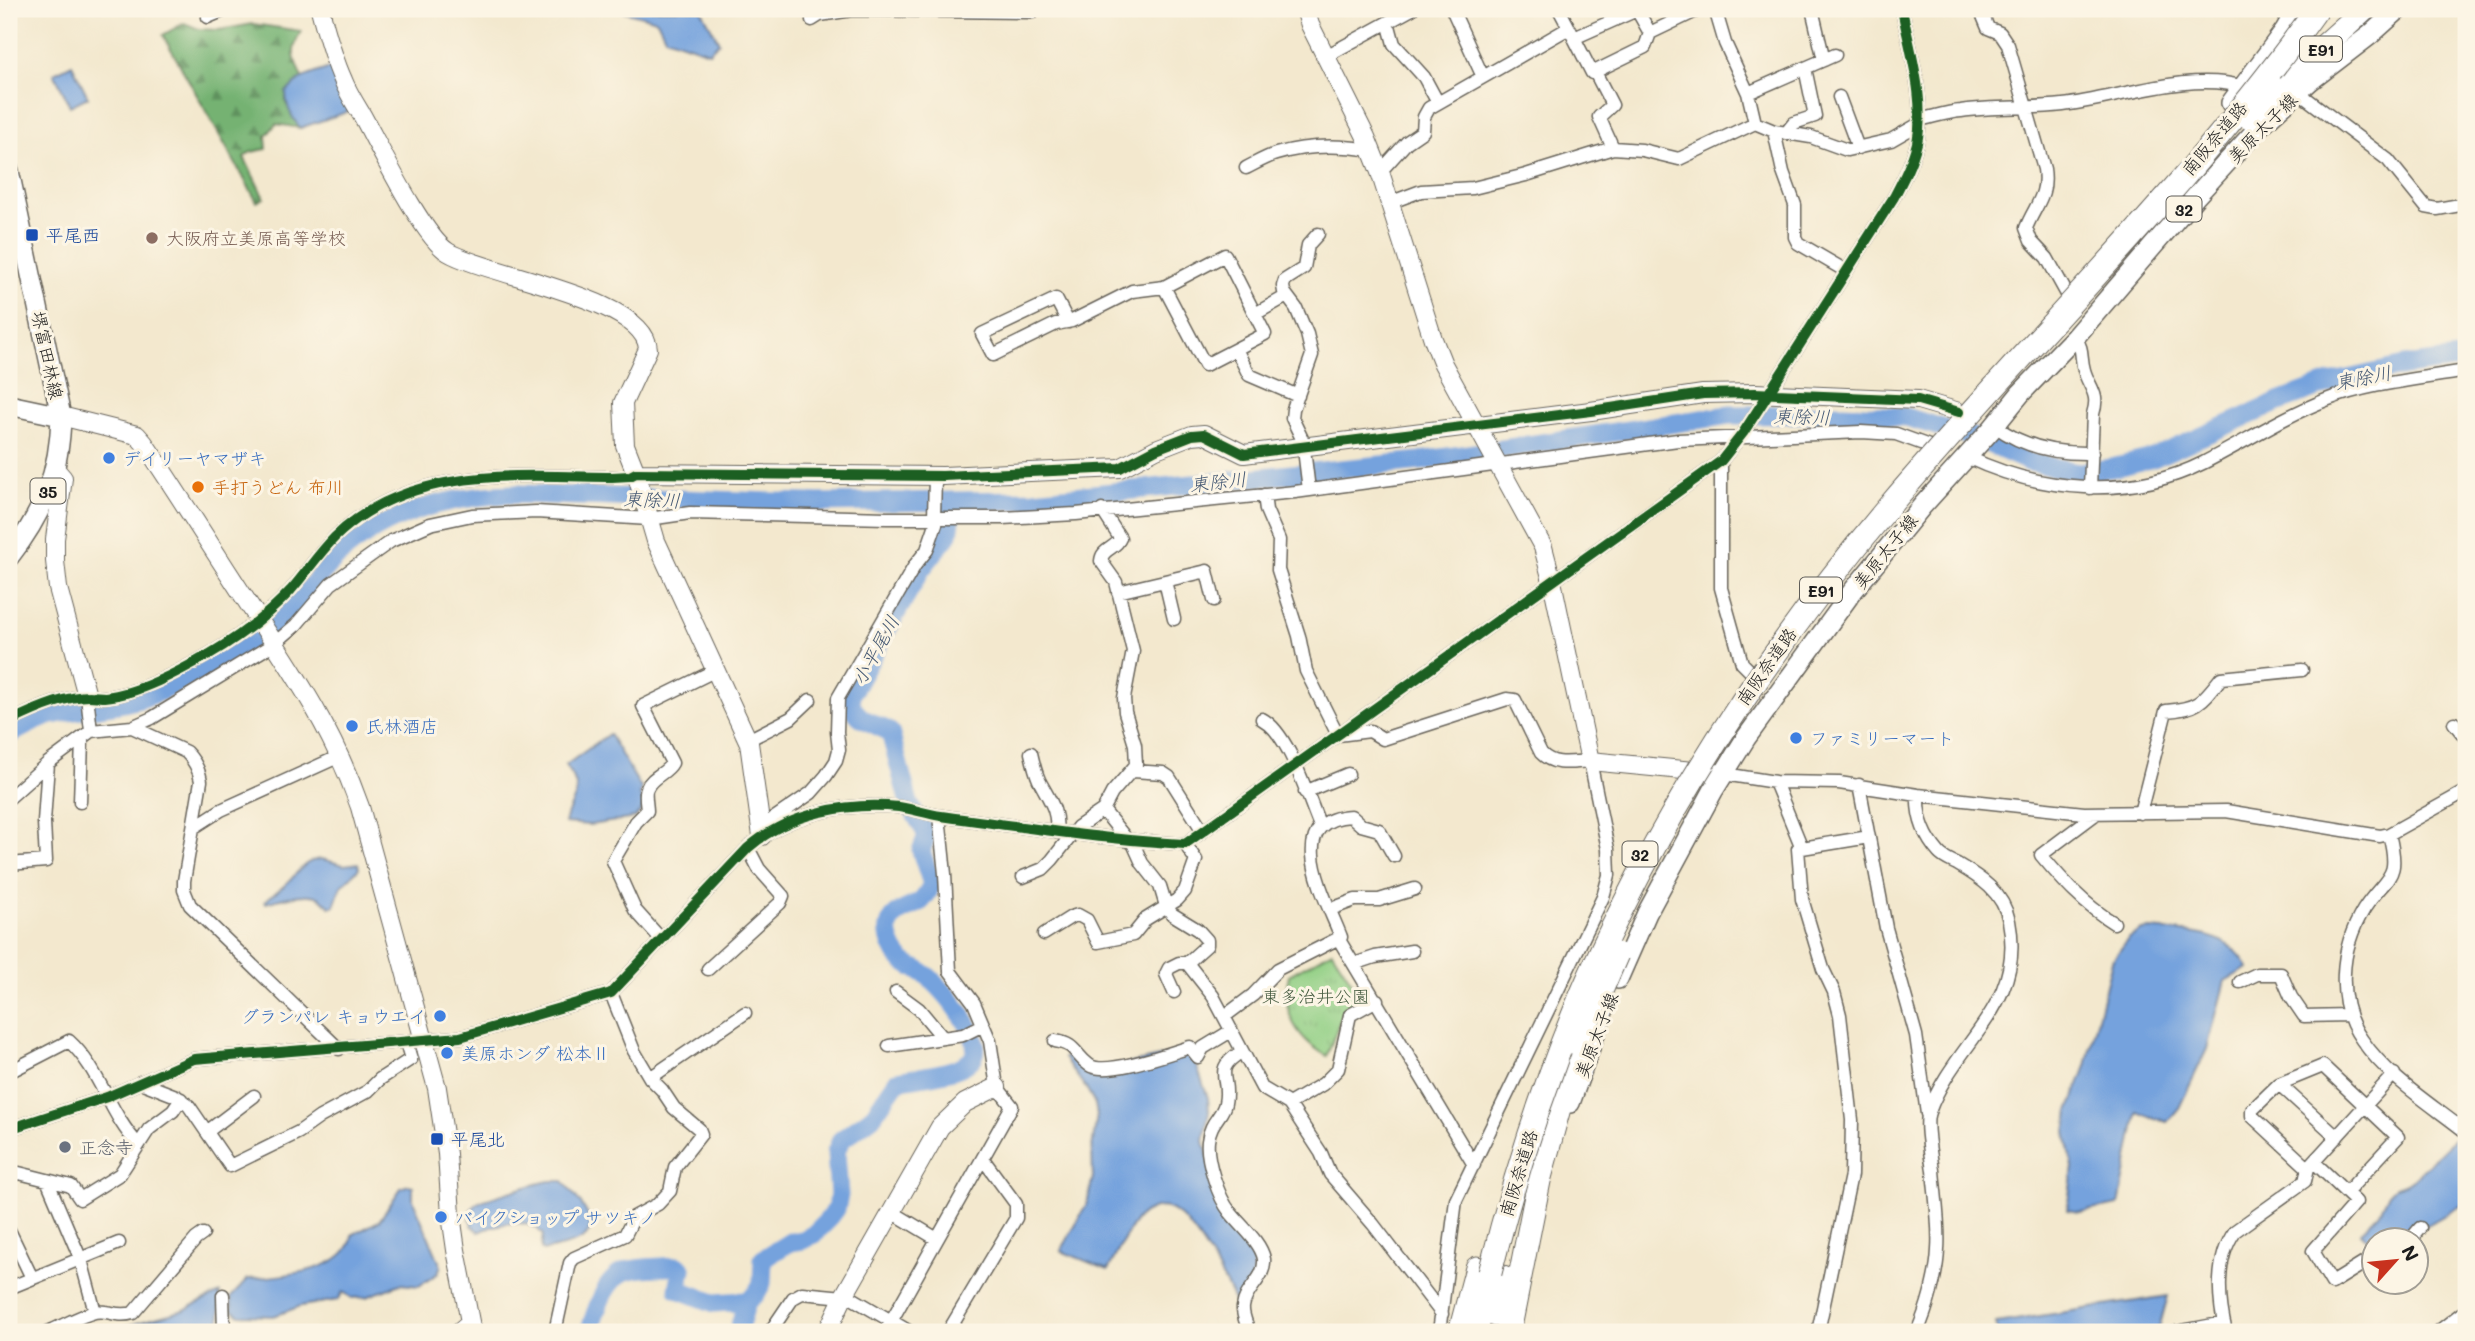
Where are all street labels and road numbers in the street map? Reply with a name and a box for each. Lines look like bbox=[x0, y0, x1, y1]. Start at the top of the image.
road number: E91 bbox=[2300, 36, 2342, 61]
street label: 美原太子線 bbox=[2222, 88, 2302, 168]
street label: 南阪奈道路 bbox=[2176, 96, 2252, 180]
road number: 32 bbox=[2166, 196, 2202, 222]
street label: 堺富田林線 bbox=[27, 308, 69, 402]
road number: 35 bbox=[30, 478, 66, 504]
street label: 美原太子線 bbox=[1847, 508, 1923, 594]
road number: E91 bbox=[1800, 578, 1842, 603]
street label: 南阪奈道路 bbox=[1730, 622, 1802, 710]
road number: 32 bbox=[1622, 842, 1658, 866]
street label: 美原太子線 bbox=[1569, 989, 1623, 1081]
street label: 南阪奈道路 bbox=[1493, 1126, 1543, 1220]

